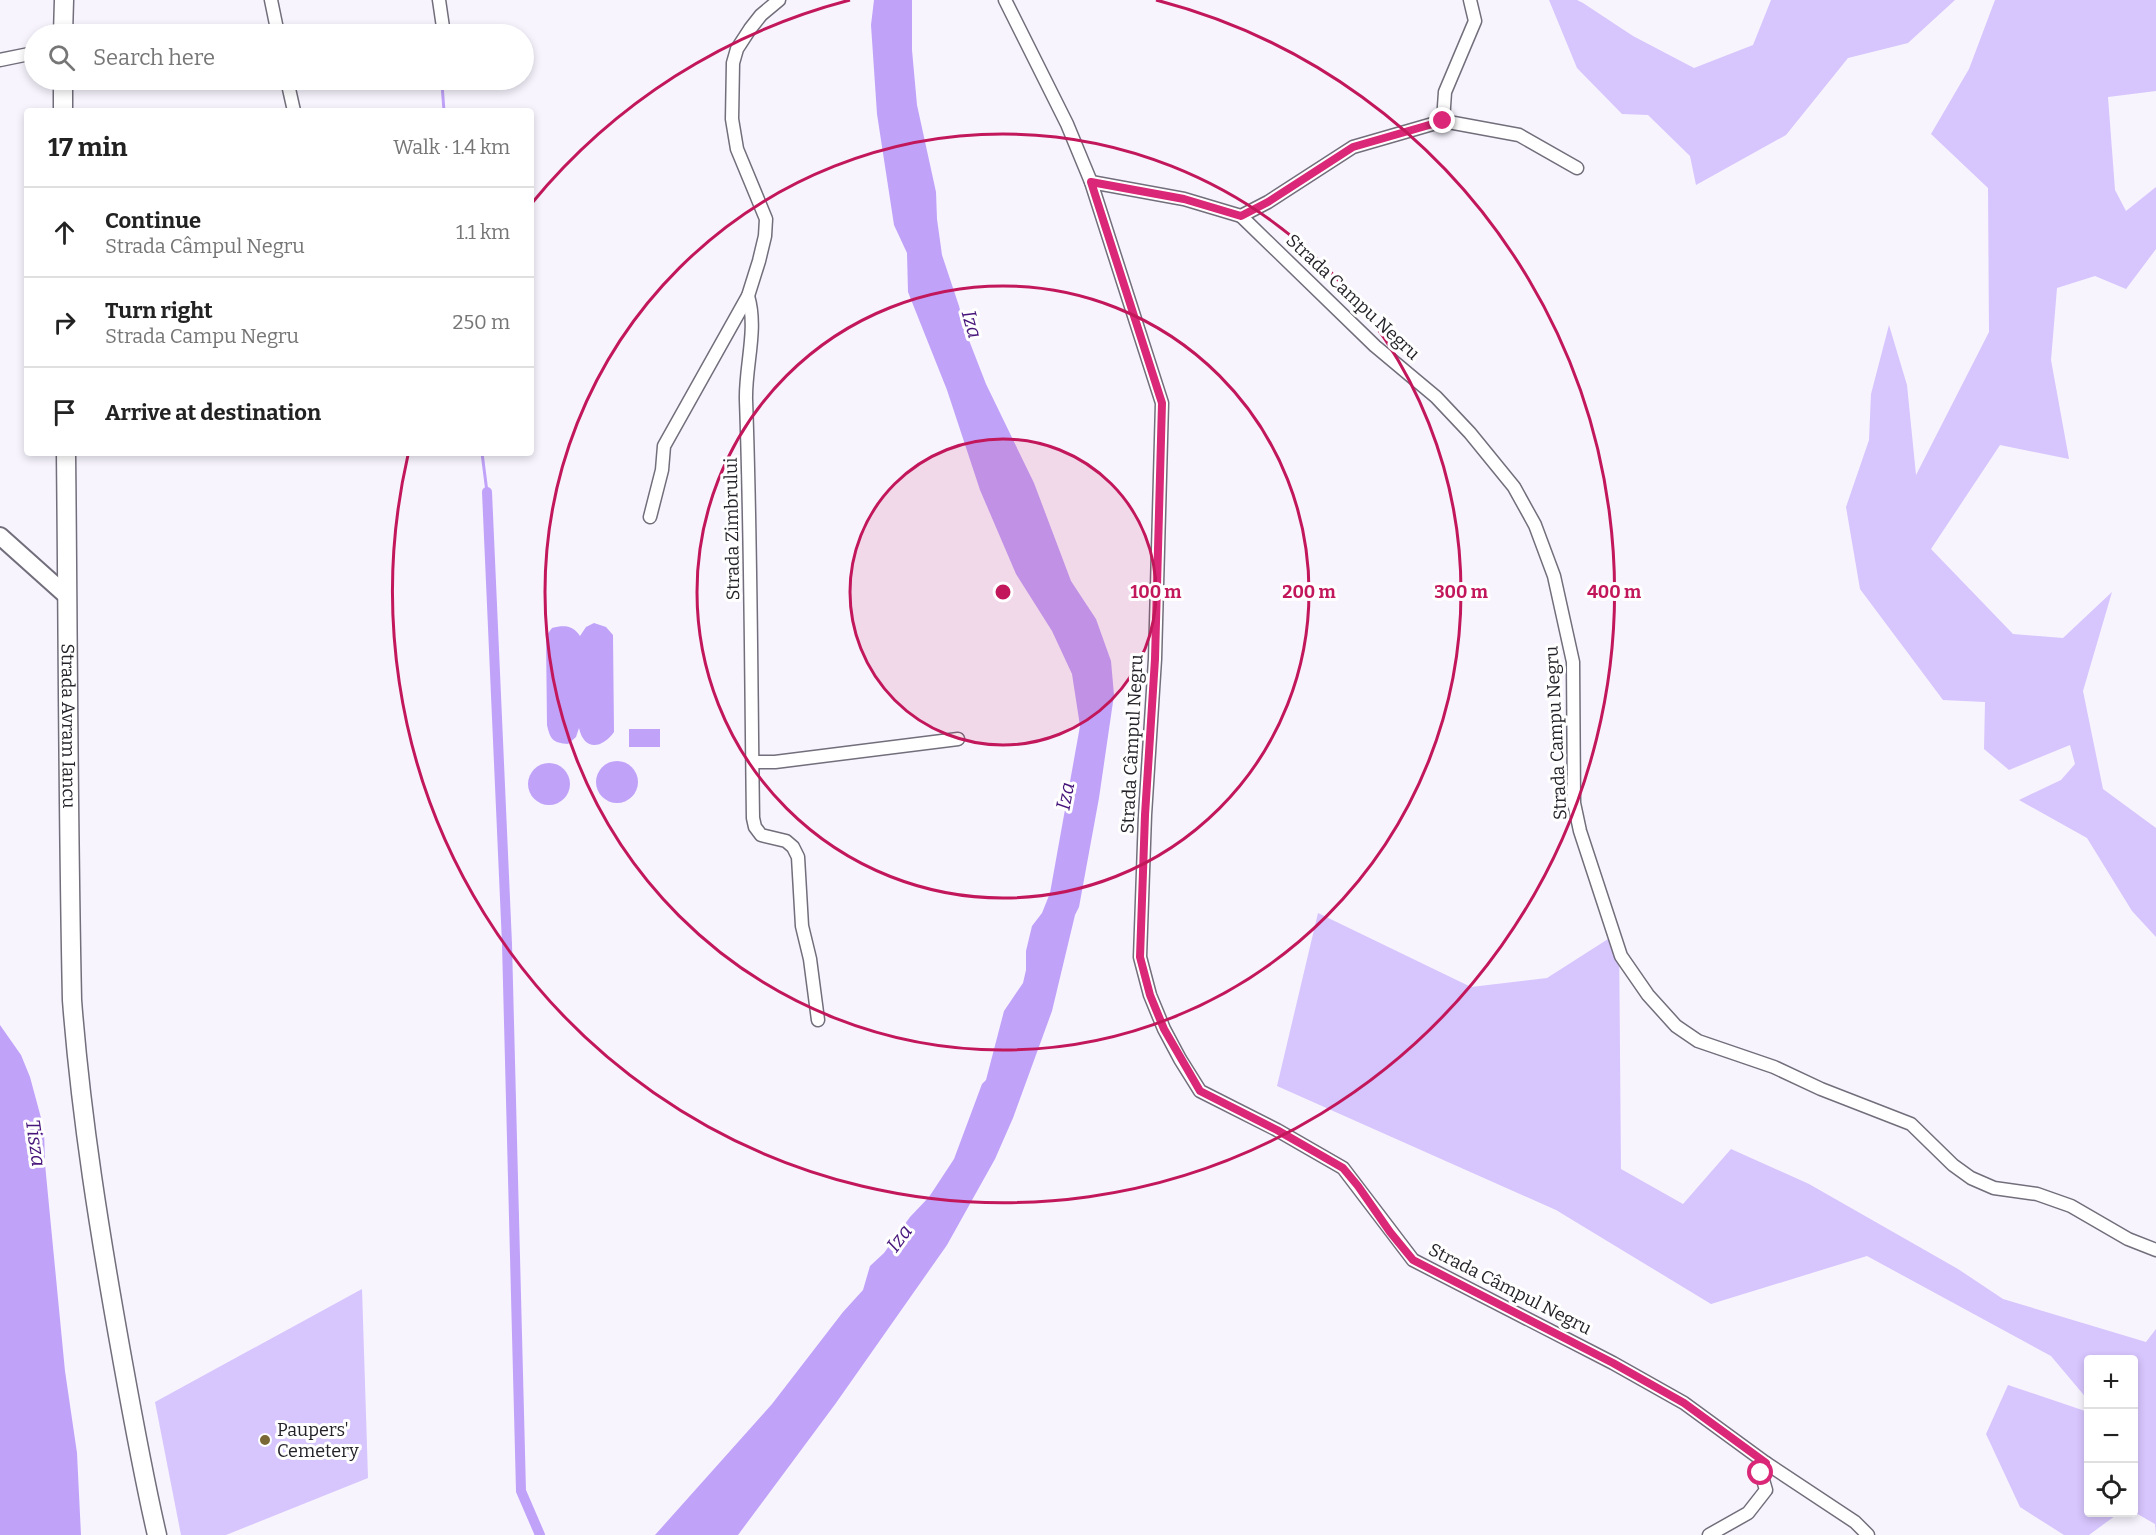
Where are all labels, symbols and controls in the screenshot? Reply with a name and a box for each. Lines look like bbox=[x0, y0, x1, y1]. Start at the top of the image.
search box bbox=[24, 24, 534, 90]
icon: search bbox=[45, 41, 78, 74]
text: Search here bbox=[93, 44, 215, 71]
route end bbox=[1429, 107, 1455, 133]
text: 17 min bbox=[48, 132, 127, 163]
text: Walk · 1.4 km bbox=[393, 135, 510, 159]
text: Continue bbox=[105, 207, 201, 234]
icon: ahead bbox=[48, 216, 81, 249]
text: 1.1 km bbox=[456, 220, 510, 244]
street label: Strada Campu Negru bbox=[1282, 229, 1424, 365]
text: Strada Câmpul Negru bbox=[105, 234, 305, 258]
text: Turn right bbox=[105, 297, 213, 324]
icon: right bbox=[48, 306, 81, 339]
water label: Iza bbox=[957, 307, 987, 341]
text: 250 m bbox=[453, 310, 510, 334]
text: Strada Campu Negru bbox=[105, 324, 299, 348]
icon: arrive bbox=[48, 396, 81, 429]
text: Arrive at destination bbox=[105, 399, 321, 426]
street label: Strada Zimbrului bbox=[720, 457, 744, 601]
text: 100 m bbox=[1130, 581, 1182, 603]
text: 200 m bbox=[1282, 581, 1336, 603]
text: 300 m bbox=[1434, 581, 1488, 603]
text: 400 m bbox=[1587, 581, 1641, 603]
centre of rings bbox=[993, 582, 1013, 602]
street label: Strada Avram Iancu bbox=[57, 643, 80, 809]
street label: Strada Campu Negru bbox=[1540, 645, 1572, 821]
street label: Strada Câmpul Negru bbox=[1116, 654, 1148, 834]
water label: Iza bbox=[1051, 780, 1079, 812]
water label: Tisza bbox=[21, 1118, 51, 1168]
water label: Iza bbox=[881, 1220, 917, 1256]
street label: Strada Câmpul Negru bbox=[1425, 1238, 1595, 1340]
map controls bbox=[2084, 1355, 2138, 1517]
button: + bbox=[2084, 1355, 2138, 1409]
button: − bbox=[2084, 1409, 2138, 1463]
place label: Paupers' Cemetery bbox=[277, 1419, 359, 1462]
marker: Paupers' Cemetery bbox=[258, 1433, 272, 1447]
route start bbox=[1747, 1459, 1773, 1485]
button: locate bbox=[2084, 1463, 2138, 1517]

